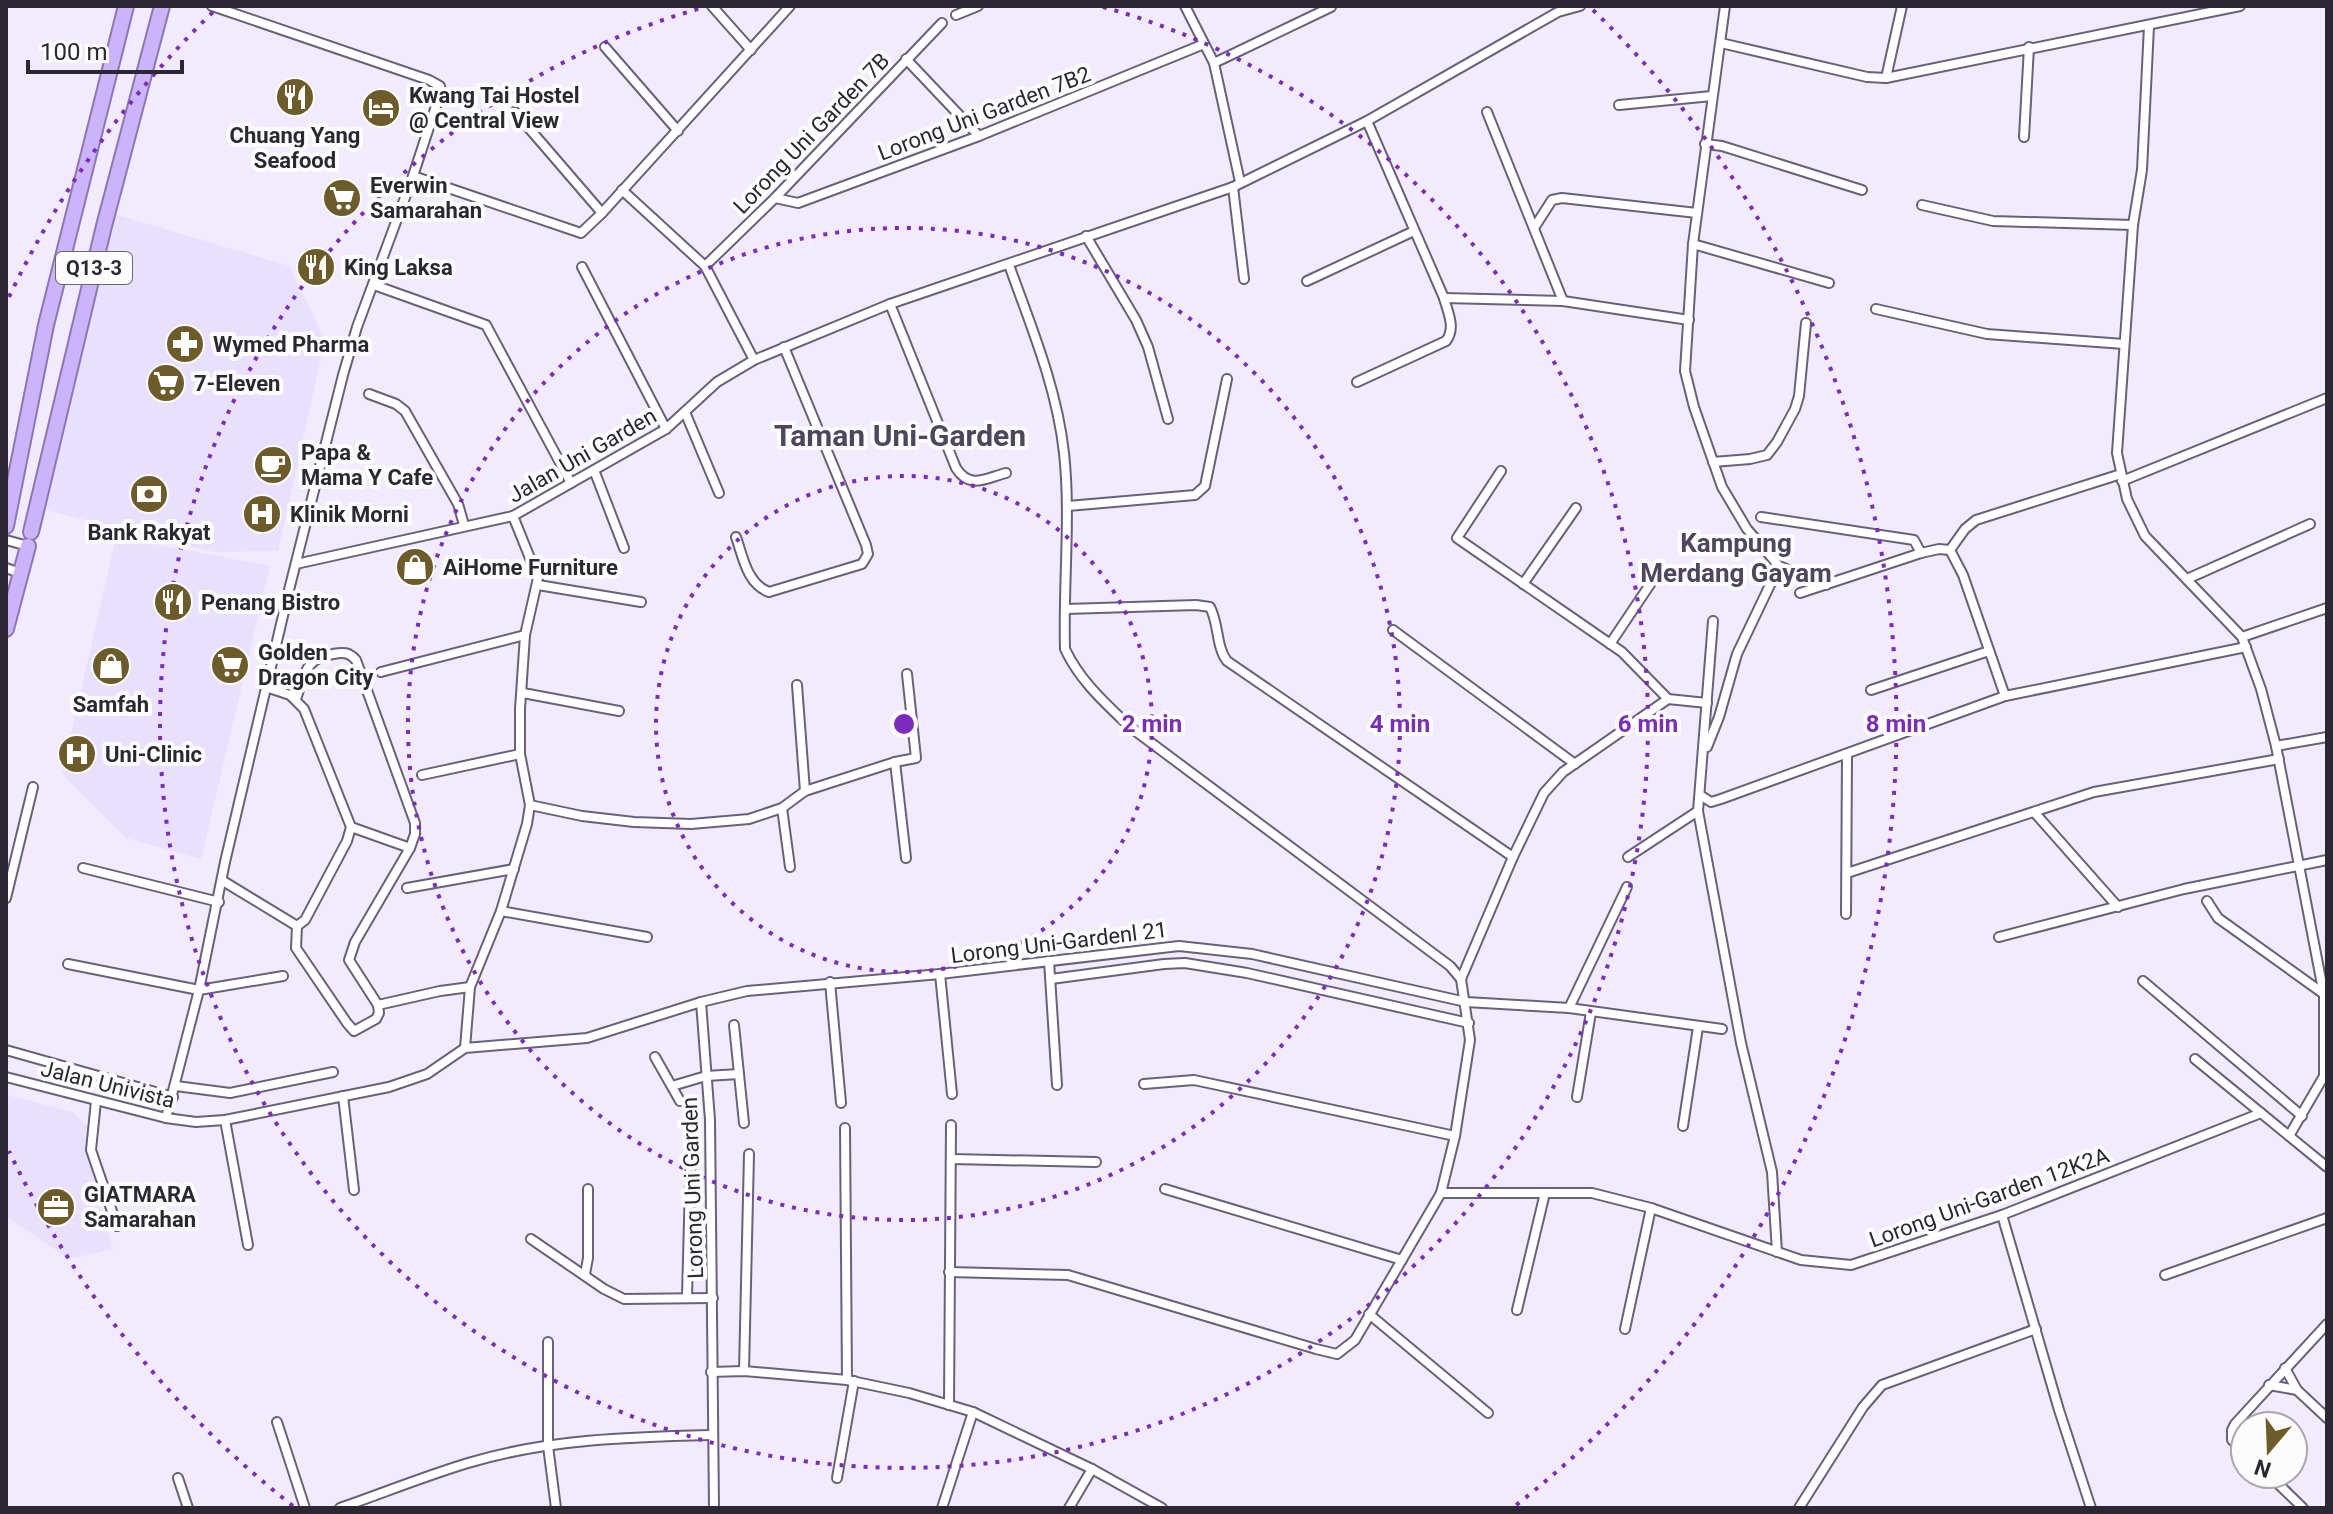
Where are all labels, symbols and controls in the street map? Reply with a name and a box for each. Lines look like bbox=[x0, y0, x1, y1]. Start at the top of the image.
scale bar bbox=[28, 24, 182, 74]
text: 100 m bbox=[40, 38, 107, 66]
street label: Lorong Uni Garden 7B bbox=[728, 48, 894, 219]
street label: Lorong Uni Garden 7B2 bbox=[874, 61, 1094, 166]
restaurant icon: Chuang Yang Seafood bbox=[274, 76, 316, 118]
place label: Kwang Tai Hostel @ Central View bbox=[409, 83, 580, 133]
hotel icon: Kwang Tai Hostel @ Central View bbox=[360, 87, 402, 129]
place label: Chuang Yang Seafood bbox=[230, 123, 360, 173]
place label: Everwin Samarahan bbox=[370, 173, 482, 223]
supermarket icon: Everwin Samarahan bbox=[321, 177, 363, 219]
restaurant icon: King Laksa bbox=[295, 246, 337, 288]
road number: Q13-3 bbox=[56, 252, 132, 284]
place label: King Laksa bbox=[344, 255, 453, 280]
pharmacy icon: Wymed Pharma bbox=[164, 323, 206, 365]
place label: Wymed Pharma bbox=[213, 332, 370, 357]
supermarket icon: 7-Eleven bbox=[145, 362, 187, 404]
place label: 7-Eleven bbox=[194, 371, 280, 396]
street label: Jalan Uni Garden bbox=[504, 403, 661, 508]
district label: Taman Uni-Garden bbox=[774, 418, 1026, 453]
place label: Papa & Mama Y Cafe bbox=[301, 440, 433, 490]
cafe icon: Papa & Mama Y Cafe bbox=[252, 444, 294, 486]
bank icon: Bank Rakyat bbox=[128, 473, 170, 515]
hospital icon: Klinik Morni bbox=[241, 493, 283, 535]
place label: Klinik Morni bbox=[290, 502, 409, 527]
place label: Bank Rakyat bbox=[87, 520, 211, 545]
district label: Kampung Merdang Gayam bbox=[1640, 528, 1832, 588]
shop icon: AiHome Furniture bbox=[394, 546, 436, 588]
place label: AiHome Furniture bbox=[443, 555, 618, 580]
restaurant icon: Penang Bistro bbox=[152, 581, 194, 623]
place label: Penang Bistro bbox=[201, 590, 340, 615]
place label: Golden Dragon City bbox=[258, 640, 374, 690]
supermarket icon: Golden Dragon City bbox=[209, 644, 251, 686]
shop icon: Samfah bbox=[90, 645, 132, 687]
place label: Samfah bbox=[73, 692, 149, 717]
centre of rings bbox=[890, 710, 918, 738]
text: 2 min bbox=[1122, 710, 1182, 738]
text: 4 min bbox=[1370, 710, 1430, 738]
text: 6 min bbox=[1618, 710, 1678, 738]
text: 8 min bbox=[1866, 710, 1926, 738]
hospital icon: Uni-Clinic bbox=[56, 733, 98, 775]
place label: Uni-Clinic bbox=[105, 742, 202, 767]
street label: Lorong Uni-Gardenl 21 bbox=[949, 917, 1169, 968]
street label: Jalan Univista bbox=[38, 1056, 178, 1113]
street label: Lorong Uni Garden bbox=[677, 1097, 708, 1279]
street label: Lorong Uni-Garden 12K2A bbox=[1866, 1142, 2113, 1253]
place label: GIATMARA Samarahan bbox=[84, 1182, 196, 1232]
office icon: GIATMARA Samarahan bbox=[35, 1186, 77, 1228]
north arrow bbox=[2229, 1410, 2309, 1490]
text: N bbox=[2251, 1454, 2274, 1483]

